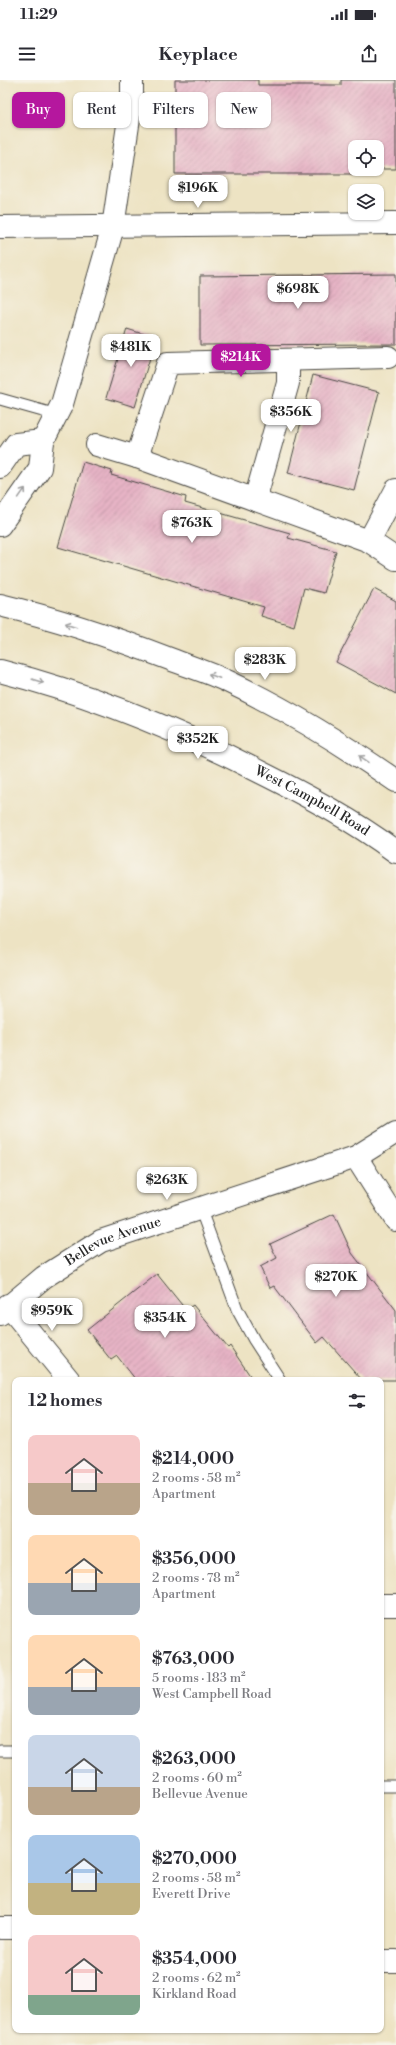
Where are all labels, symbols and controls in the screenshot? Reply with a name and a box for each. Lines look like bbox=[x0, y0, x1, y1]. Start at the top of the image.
text: 11:29 bbox=[20, 5, 58, 24]
icon: menu bbox=[16, 43, 38, 65]
text: Keyplace bbox=[158, 43, 238, 66]
icon: share bbox=[358, 43, 380, 65]
chip: Buy bbox=[12, 92, 65, 128]
chip: Rent bbox=[73, 92, 131, 128]
chip: Filters bbox=[139, 92, 208, 128]
chip: New bbox=[216, 92, 271, 128]
map controls bbox=[348, 140, 384, 220]
button: locate bbox=[348, 140, 384, 176]
pin: $196K bbox=[170, 175, 226, 209]
text: $196K bbox=[178, 180, 218, 196]
button: layers bbox=[348, 184, 384, 220]
pin: $698K bbox=[270, 276, 326, 310]
text: $698K bbox=[277, 281, 319, 297]
pin: $481K bbox=[103, 334, 159, 368]
text: $481K bbox=[110, 339, 152, 355]
pin: $214K bbox=[213, 344, 269, 378]
text: $214K bbox=[221, 349, 261, 365]
pin: $356K bbox=[263, 399, 319, 433]
text: $356K bbox=[270, 404, 312, 420]
one-way arrow bbox=[18, 488, 26, 499]
pin: $763K bbox=[164, 510, 220, 544]
text: $763K bbox=[171, 515, 213, 531]
one-way arrow bbox=[64, 621, 77, 628]
pin: $283K bbox=[237, 647, 293, 681]
text: $283K bbox=[244, 652, 286, 668]
one-way arrow bbox=[208, 671, 220, 679]
one-way arrow bbox=[31, 678, 44, 685]
pin: $352K bbox=[170, 726, 226, 760]
text: $352K bbox=[177, 731, 219, 747]
one-way arrow bbox=[359, 755, 370, 763]
street label: West Campbell Road bbox=[251, 761, 373, 840]
pin: $263K bbox=[139, 1167, 195, 1201]
text: $263K bbox=[146, 1172, 188, 1188]
street label: Bellevue Avenue bbox=[61, 1213, 163, 1271]
pin: $270K bbox=[308, 1264, 364, 1298]
text: $270K bbox=[315, 1269, 358, 1285]
pin: $959K bbox=[24, 1298, 80, 1332]
text: $959K bbox=[31, 1303, 73, 1319]
pin: $354K bbox=[137, 1305, 193, 1339]
text: $354K bbox=[143, 1310, 187, 1326]
text: 12 homes bbox=[28, 1390, 102, 1412]
icon: filters bbox=[346, 1390, 368, 1412]
text: $214,000 bbox=[152, 1448, 234, 1470]
icon: home bbox=[60, 1451, 108, 1499]
text: 2 rooms · 58 m² bbox=[152, 1470, 241, 1486]
text: Apartment bbox=[152, 1486, 216, 1502]
text: $356,000 bbox=[152, 1548, 236, 1570]
icon: home bbox=[60, 1551, 108, 1599]
text: 2 rooms · 78 m² bbox=[152, 1570, 240, 1586]
text: Apartment bbox=[152, 1586, 216, 1602]
text: $763,000 bbox=[152, 1648, 235, 1670]
icon: home bbox=[60, 1651, 108, 1699]
text: 5 rooms · 183 m² bbox=[152, 1670, 246, 1686]
text: West Campbell Road bbox=[152, 1686, 271, 1702]
text: $263,000 bbox=[152, 1748, 236, 1770]
icon: home bbox=[60, 1751, 108, 1799]
text: 2 rooms · 60 m² bbox=[152, 1770, 242, 1786]
text: Bellevue Avenue bbox=[152, 1786, 248, 1802]
text: $270,000 bbox=[152, 1848, 237, 1870]
icon: home bbox=[60, 1851, 108, 1899]
text: 2 rooms · 58 m² bbox=[152, 1870, 241, 1886]
text: Everett Drive bbox=[152, 1886, 230, 1902]
text: $354,000 bbox=[152, 1948, 237, 1970]
icon: home bbox=[60, 1951, 108, 1999]
text: 2 rooms · 62 m² bbox=[152, 1970, 241, 1986]
text: Kirkland Road bbox=[152, 1986, 236, 2002]

